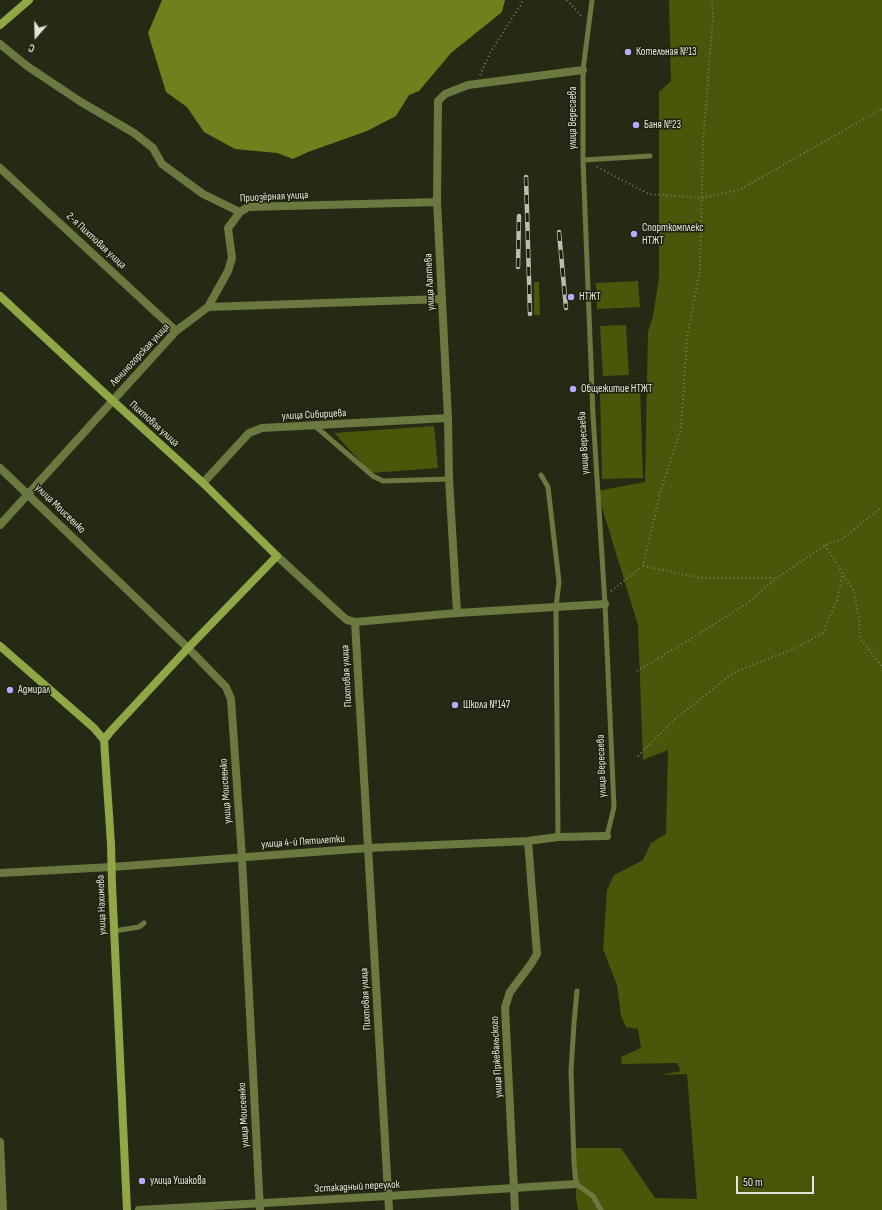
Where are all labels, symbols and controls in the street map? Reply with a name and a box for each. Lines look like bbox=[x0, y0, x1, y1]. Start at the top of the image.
north arrow bbox=[16, 16, 56, 56]
text: С bbox=[27, 41, 37, 55]
place label: Котельная №13 bbox=[636, 45, 697, 59]
marker: Котельная №13 bbox=[623, 47, 633, 57]
street label: улица Вересаева bbox=[566, 86, 580, 150]
place label: Баня №23 bbox=[644, 118, 681, 132]
marker: Баня №23 bbox=[631, 120, 641, 130]
street label: Приозёрная улица bbox=[239, 189, 309, 205]
street label: 2-я Пихтовая улица bbox=[63, 210, 129, 272]
place label: Спорткомплекс НТЖТ bbox=[642, 221, 704, 247]
marker: Спорткомплекс НТЖТ bbox=[629, 229, 639, 239]
street label: улица Лаптева bbox=[422, 253, 438, 311]
place label: НТЖТ bbox=[579, 290, 601, 304]
marker: НТЖТ bbox=[566, 292, 576, 302]
street label: Лениногорская улица bbox=[108, 321, 172, 389]
place label: Общежитие НТЖТ bbox=[581, 382, 652, 396]
marker: Общежитие НТЖТ bbox=[568, 384, 578, 394]
street label: Пихтовая улица bbox=[126, 398, 182, 450]
street label: улица Сибирцева bbox=[281, 407, 347, 423]
street label: улица Вересаева bbox=[576, 411, 592, 475]
street label: улица Моисеенко bbox=[32, 482, 88, 536]
street label: Пихтовая улица bbox=[339, 645, 355, 707]
place label: Адмирал bbox=[18, 683, 50, 697]
marker: Адмирал bbox=[5, 685, 15, 695]
place label: Школа №147 bbox=[463, 698, 510, 712]
marker: Школа №147 bbox=[450, 700, 460, 710]
street label: улица Вересаева bbox=[594, 734, 610, 798]
street label: улица Моисеенко bbox=[217, 758, 235, 824]
street label: улица 4-й Пятилетки bbox=[261, 832, 345, 852]
street label: улица Нахимова bbox=[94, 875, 110, 935]
street label: Пихтовая улица bbox=[358, 968, 374, 1030]
street label: улица Пржевальского bbox=[488, 1016, 506, 1098]
street label: улица Моисеенко bbox=[236, 1082, 252, 1148]
scale bar bbox=[738, 1168, 816, 1194]
place label: улица Ушакова bbox=[150, 1174, 206, 1188]
text: 50 m bbox=[743, 1175, 763, 1190]
marker: улица Ушакова bbox=[137, 1176, 147, 1186]
street label: Эстакадный переулок bbox=[314, 1178, 400, 1196]

